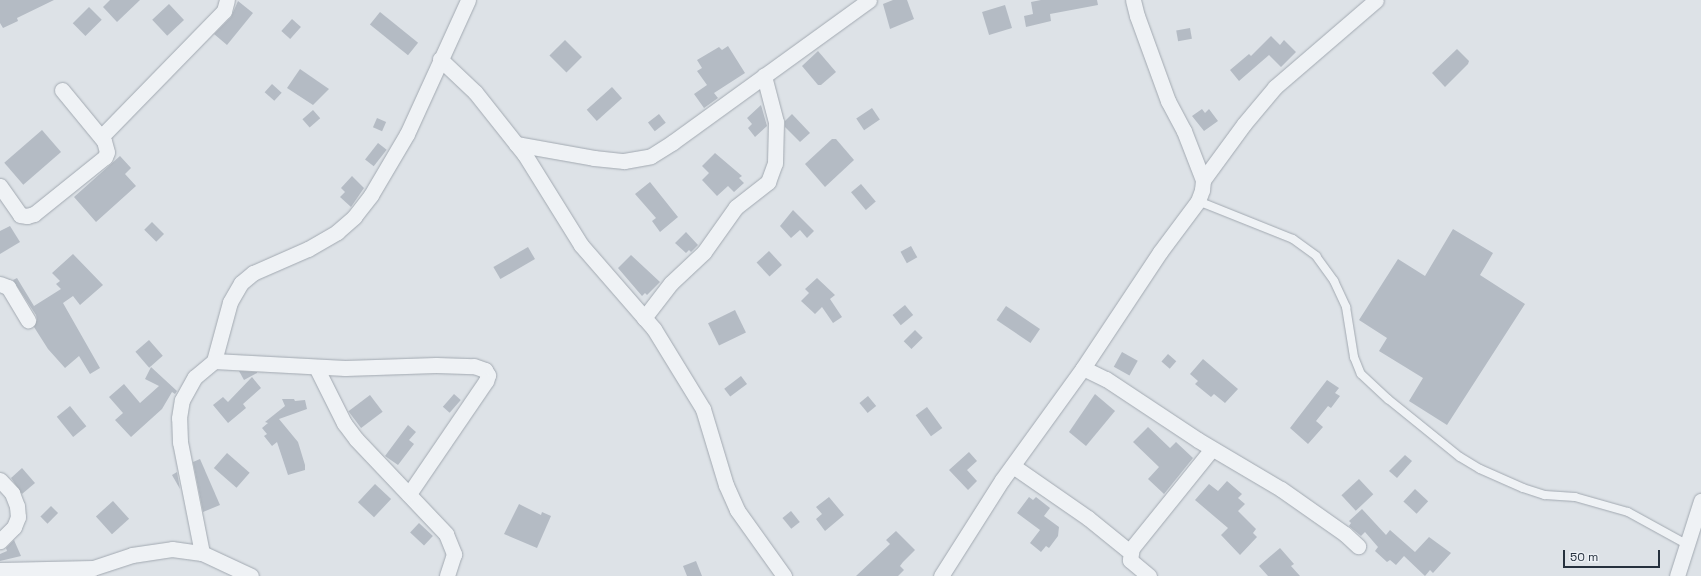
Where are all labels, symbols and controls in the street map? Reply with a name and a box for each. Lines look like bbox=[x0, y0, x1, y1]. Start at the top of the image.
scale bar bbox=[1565, 542, 1662, 568]
text: 50 m bbox=[1570, 549, 1598, 565]

